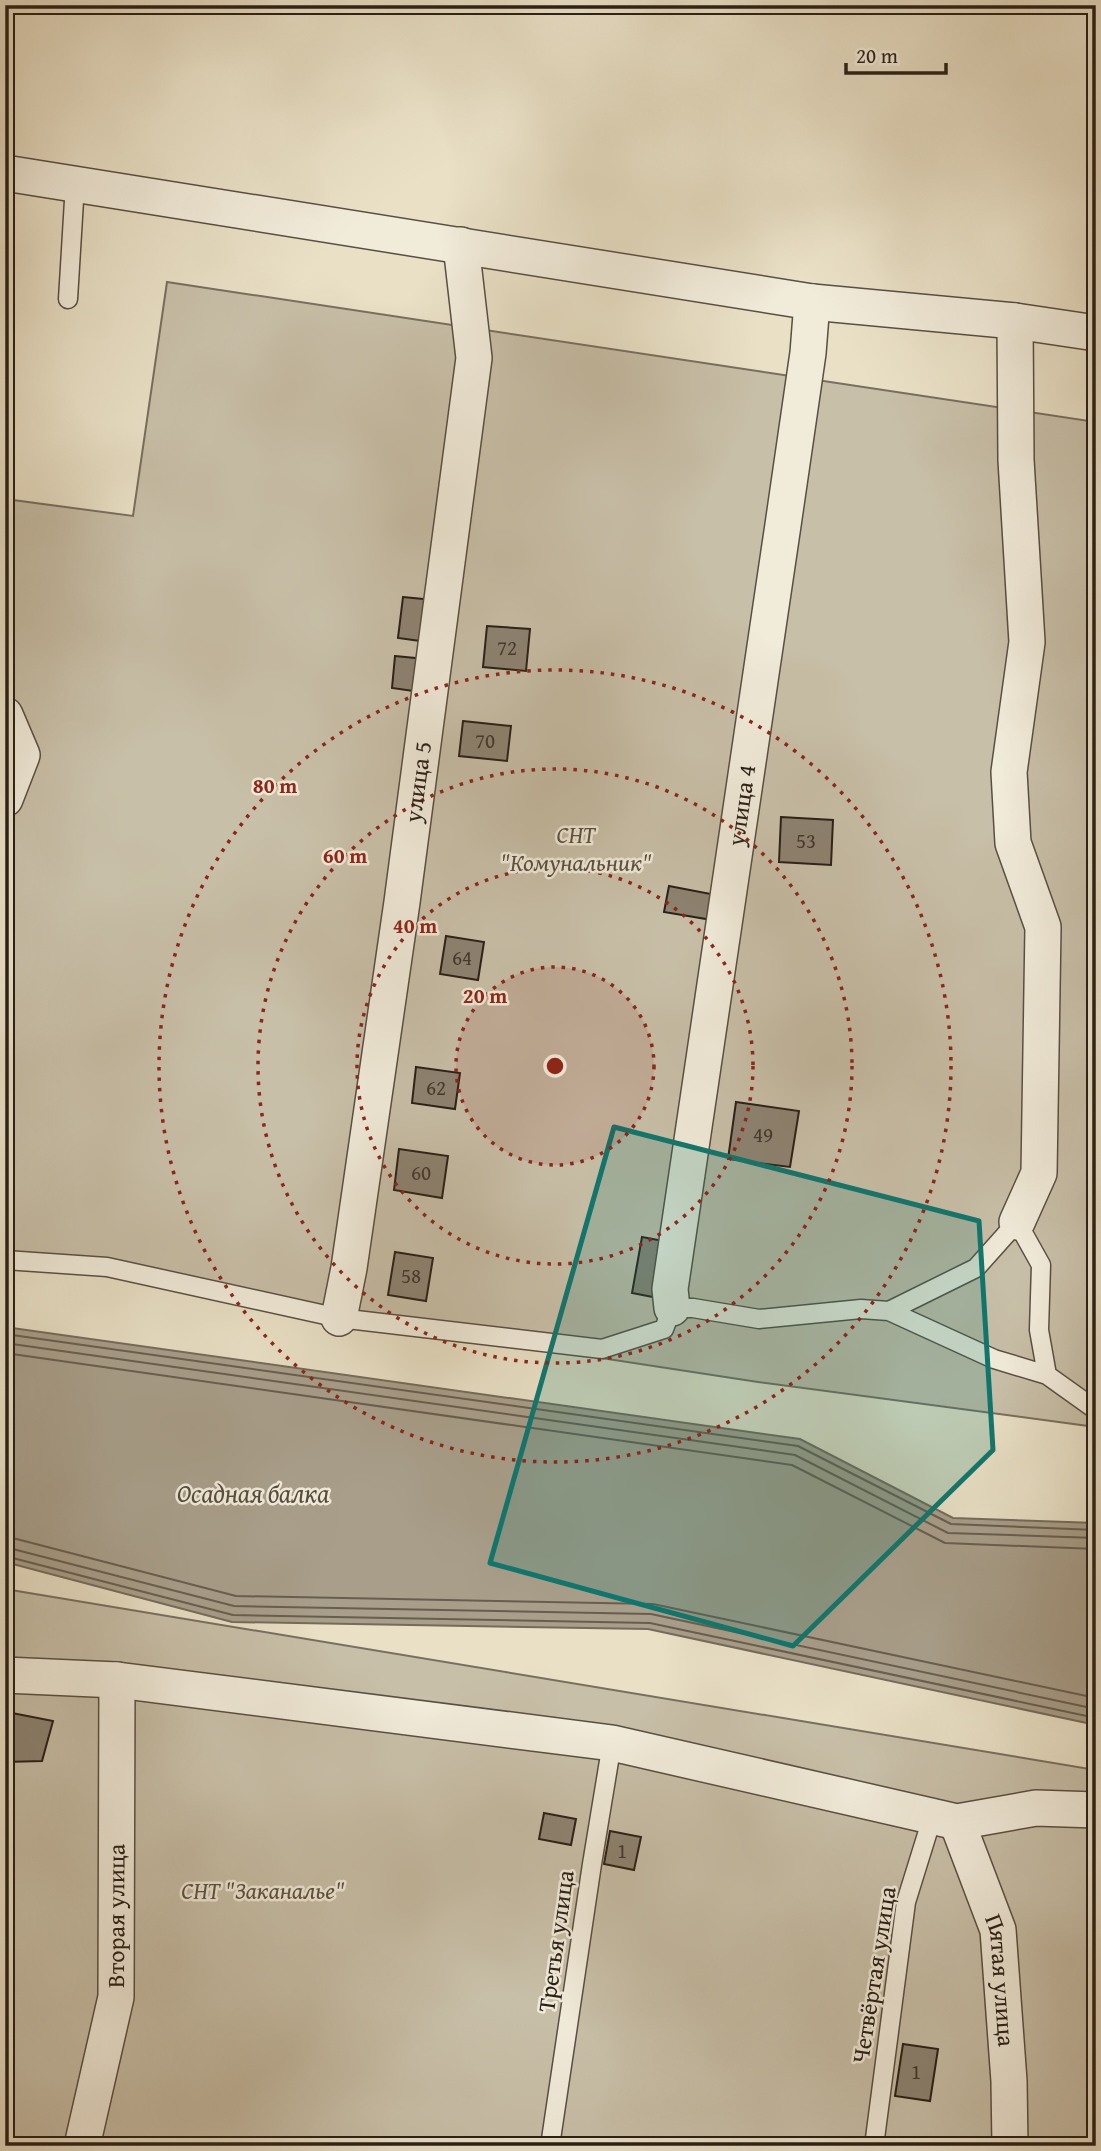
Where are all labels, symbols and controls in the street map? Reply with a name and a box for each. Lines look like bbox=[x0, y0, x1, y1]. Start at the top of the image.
scale bar bbox=[846, 32, 945, 76]
text: 20 m bbox=[856, 40, 898, 71]
house number: 72 bbox=[497, 632, 517, 663]
house number: 70 bbox=[475, 725, 495, 756]
street label: улица 5 bbox=[395, 739, 440, 826]
street label: улица 4 bbox=[718, 762, 764, 849]
text: 80 m bbox=[253, 770, 297, 801]
park label: СНТ "Комунальник" bbox=[500, 817, 652, 880]
house number: 53 bbox=[796, 825, 816, 856]
text: 60 m bbox=[323, 840, 367, 871]
text: 40 m bbox=[393, 910, 437, 941]
house number: 64 bbox=[452, 942, 472, 973]
text: 20 m bbox=[463, 980, 507, 1011]
centre of rings bbox=[543, 1054, 567, 1078]
house number: 62 bbox=[426, 1072, 446, 1103]
house number: 49 bbox=[753, 1119, 773, 1150]
house number: 60 bbox=[411, 1157, 431, 1188]
house number: 58 bbox=[401, 1260, 421, 1291]
water label: Осадная балка bbox=[177, 1473, 329, 1512]
house number: 1 bbox=[617, 1835, 627, 1866]
street label: Вторая улица bbox=[98, 1843, 133, 1988]
street label: Третья улица bbox=[528, 1867, 583, 2014]
park label: СНТ "Заканалье" bbox=[181, 1873, 345, 1908]
street label: Четвёртая улица bbox=[842, 1883, 905, 2066]
street label: Пятая улица bbox=[976, 1909, 1024, 2048]
house number: 1 bbox=[911, 2056, 921, 2087]

